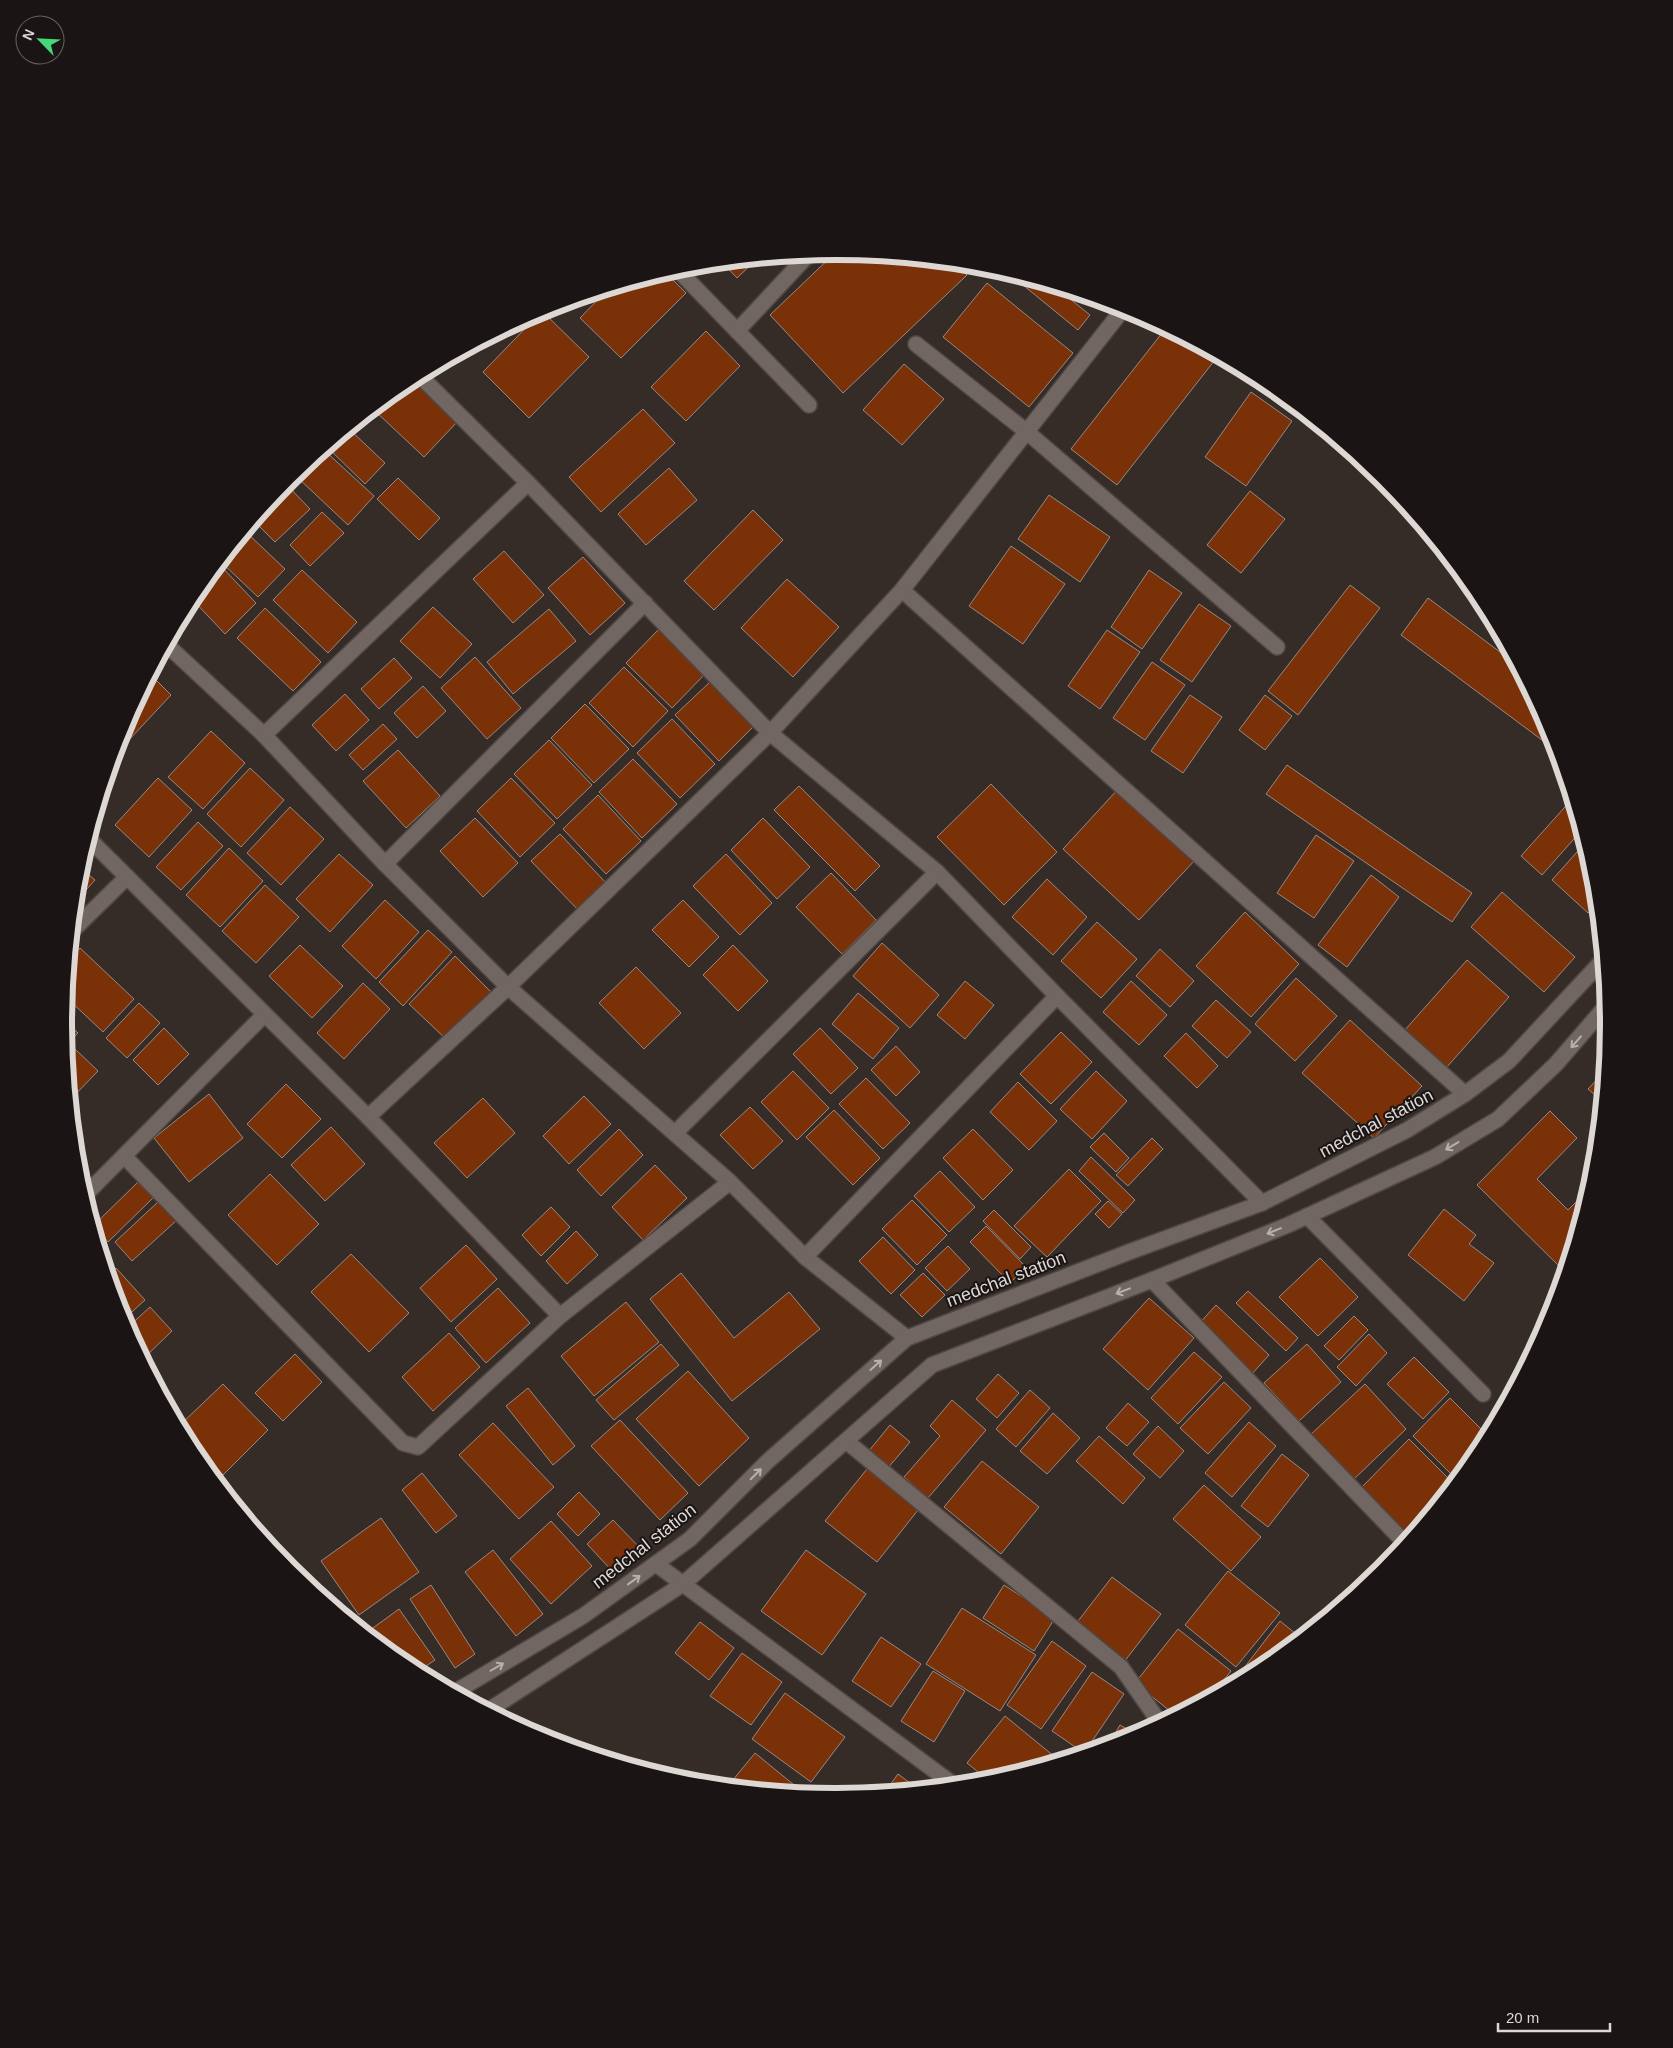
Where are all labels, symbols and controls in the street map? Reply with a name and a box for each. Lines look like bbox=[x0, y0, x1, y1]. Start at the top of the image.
north arrow bbox=[15, 15, 65, 65]
text: N bbox=[19, 27, 37, 43]
one-way arrow bbox=[1570, 1035, 1581, 1048]
street label: medchal station bbox=[1316, 1085, 1436, 1161]
one-way arrow bbox=[1446, 1142, 1460, 1152]
one-way arrow bbox=[1267, 1226, 1282, 1236]
street label: medchal station bbox=[944, 1247, 1068, 1311]
one-way arrow bbox=[1116, 1287, 1131, 1297]
one-way arrow bbox=[870, 1359, 883, 1371]
one-way arrow bbox=[750, 1468, 762, 1480]
street label: medchal station bbox=[588, 1499, 700, 1593]
one-way arrow bbox=[627, 1575, 641, 1585]
one-way arrow bbox=[489, 1662, 503, 1672]
scale bar bbox=[1498, 2000, 1610, 2032]
text: 20 m bbox=[1506, 2009, 1539, 2026]

